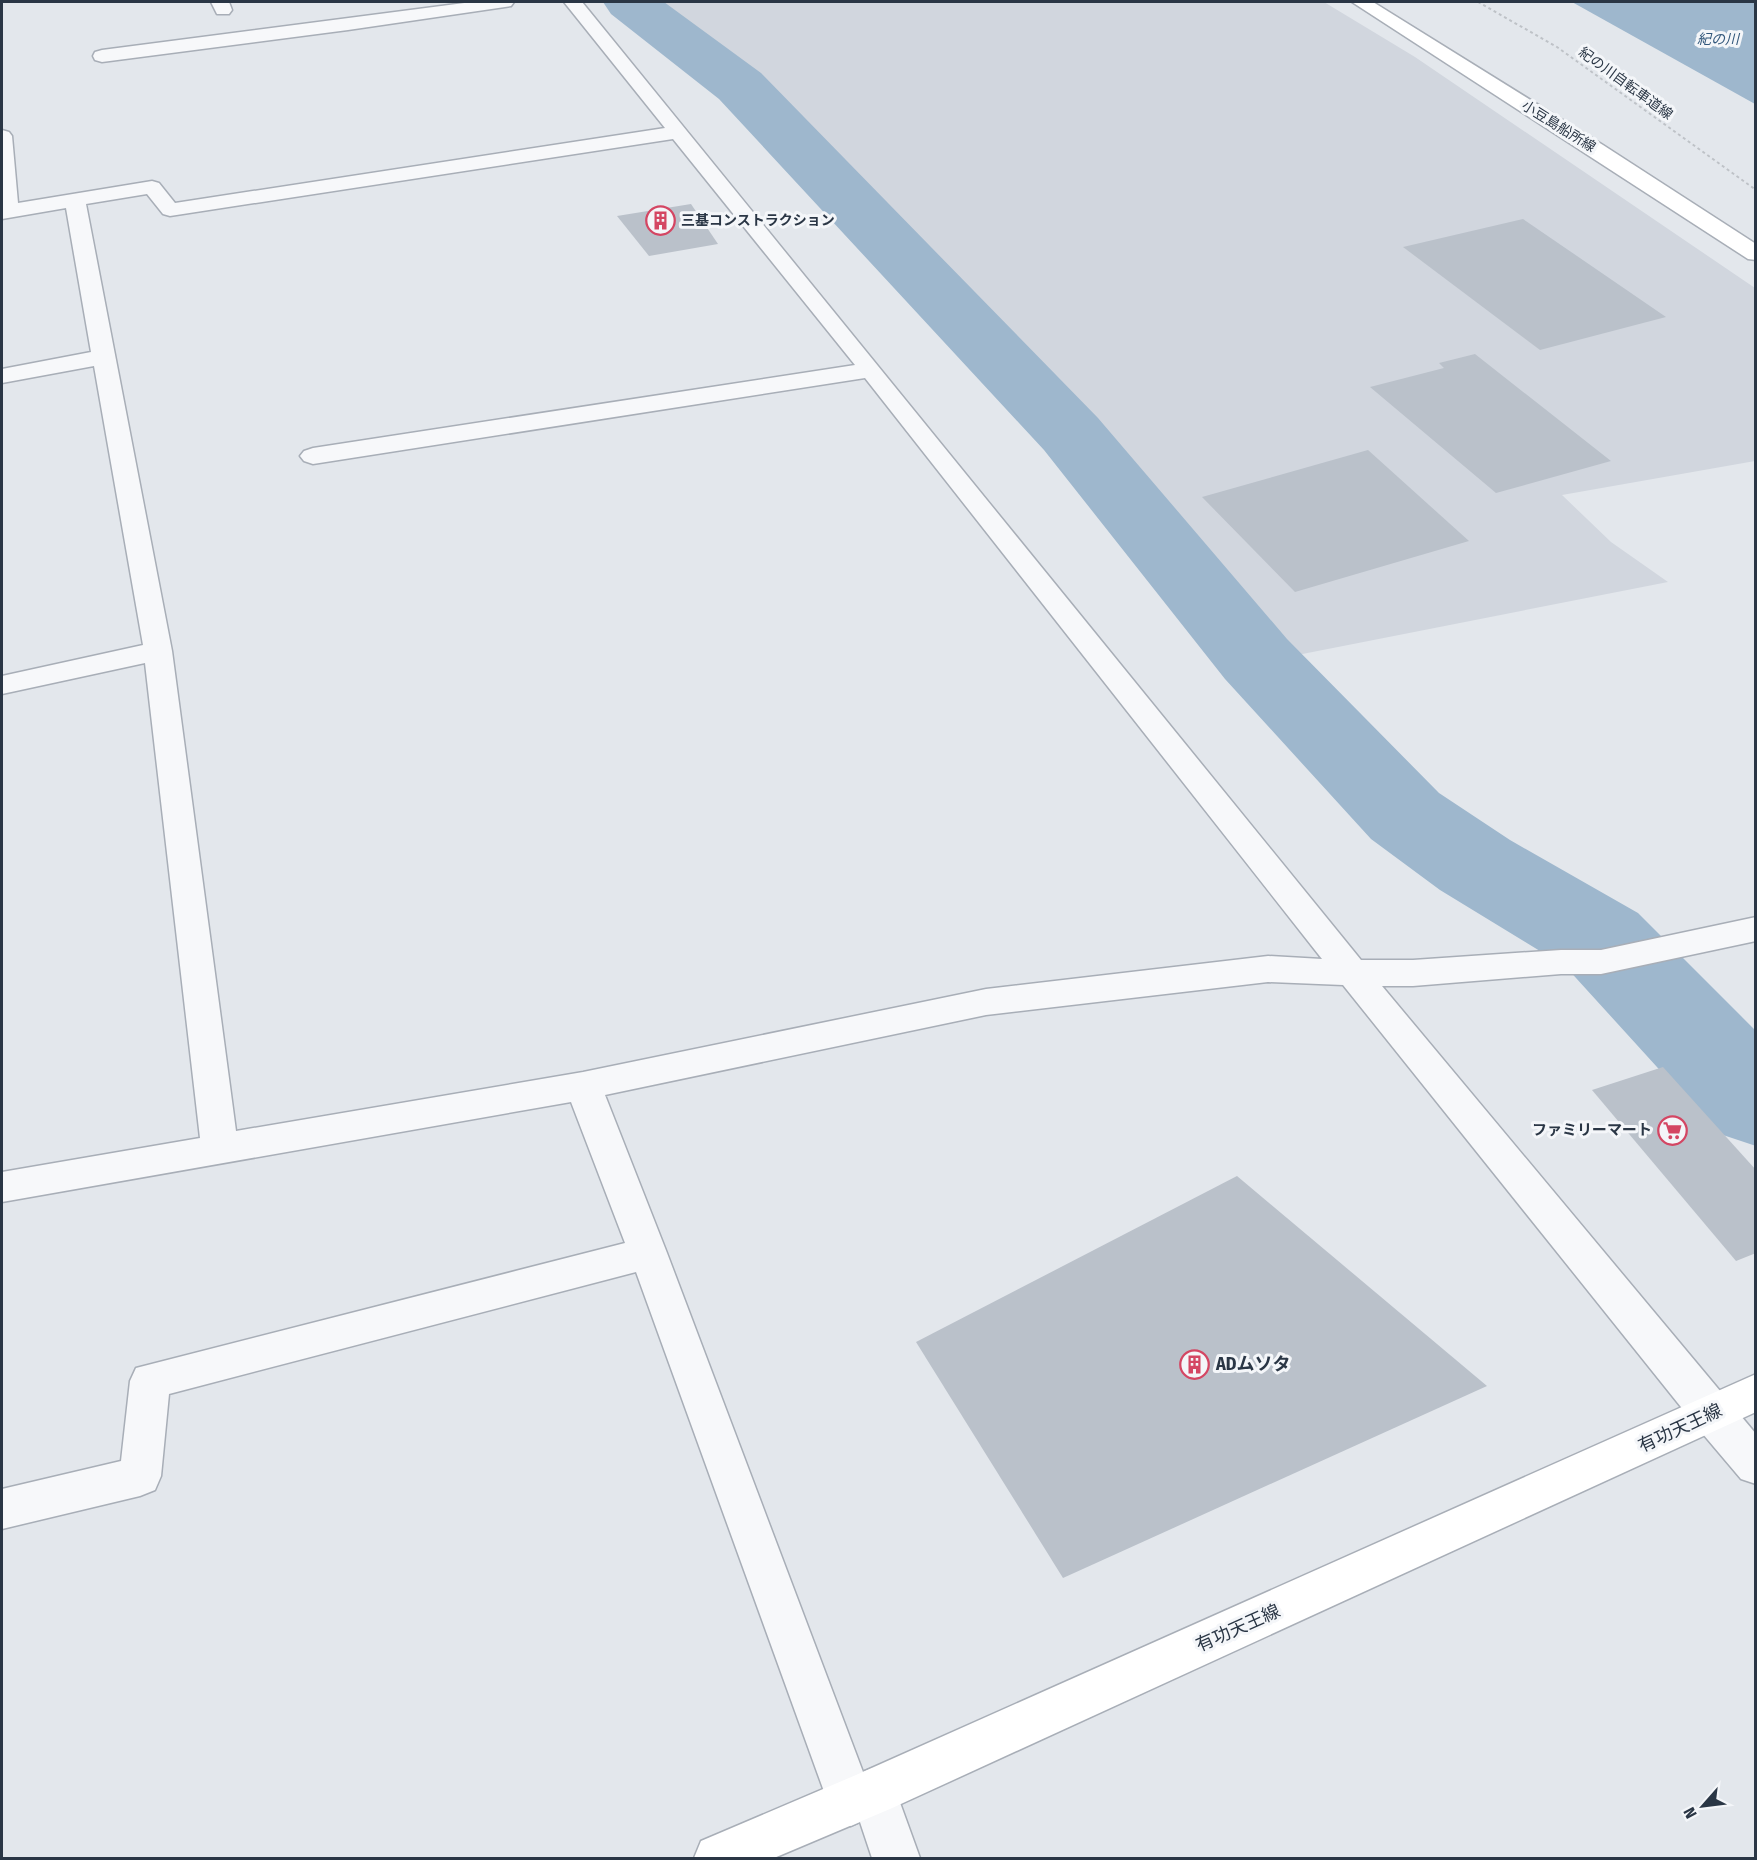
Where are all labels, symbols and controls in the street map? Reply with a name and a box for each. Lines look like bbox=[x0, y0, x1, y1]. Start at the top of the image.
water label: 紀の川 bbox=[1697, 31, 1741, 48]
street label: 紀の川自転車道線 bbox=[1575, 44, 1676, 123]
street label: 小豆島船所線 bbox=[1519, 97, 1599, 156]
building icon: 三基コンストラクション bbox=[644, 204, 676, 236]
place label: 三基コンストラクション bbox=[681, 212, 835, 229]
supermarket icon: ファミリーマート bbox=[1657, 1114, 1689, 1146]
place label: ファミリーマート bbox=[1532, 1121, 1652, 1139]
building icon: ADムソタ bbox=[1179, 1348, 1211, 1380]
place label: ADムソタ bbox=[1215, 1353, 1290, 1375]
street label: 有功天王線 bbox=[1635, 1399, 1725, 1457]
street label: 有功天王線 bbox=[1192, 1600, 1284, 1656]
north arrow bbox=[1673, 1776, 1733, 1836]
text: N bbox=[1680, 1804, 1701, 1822]

